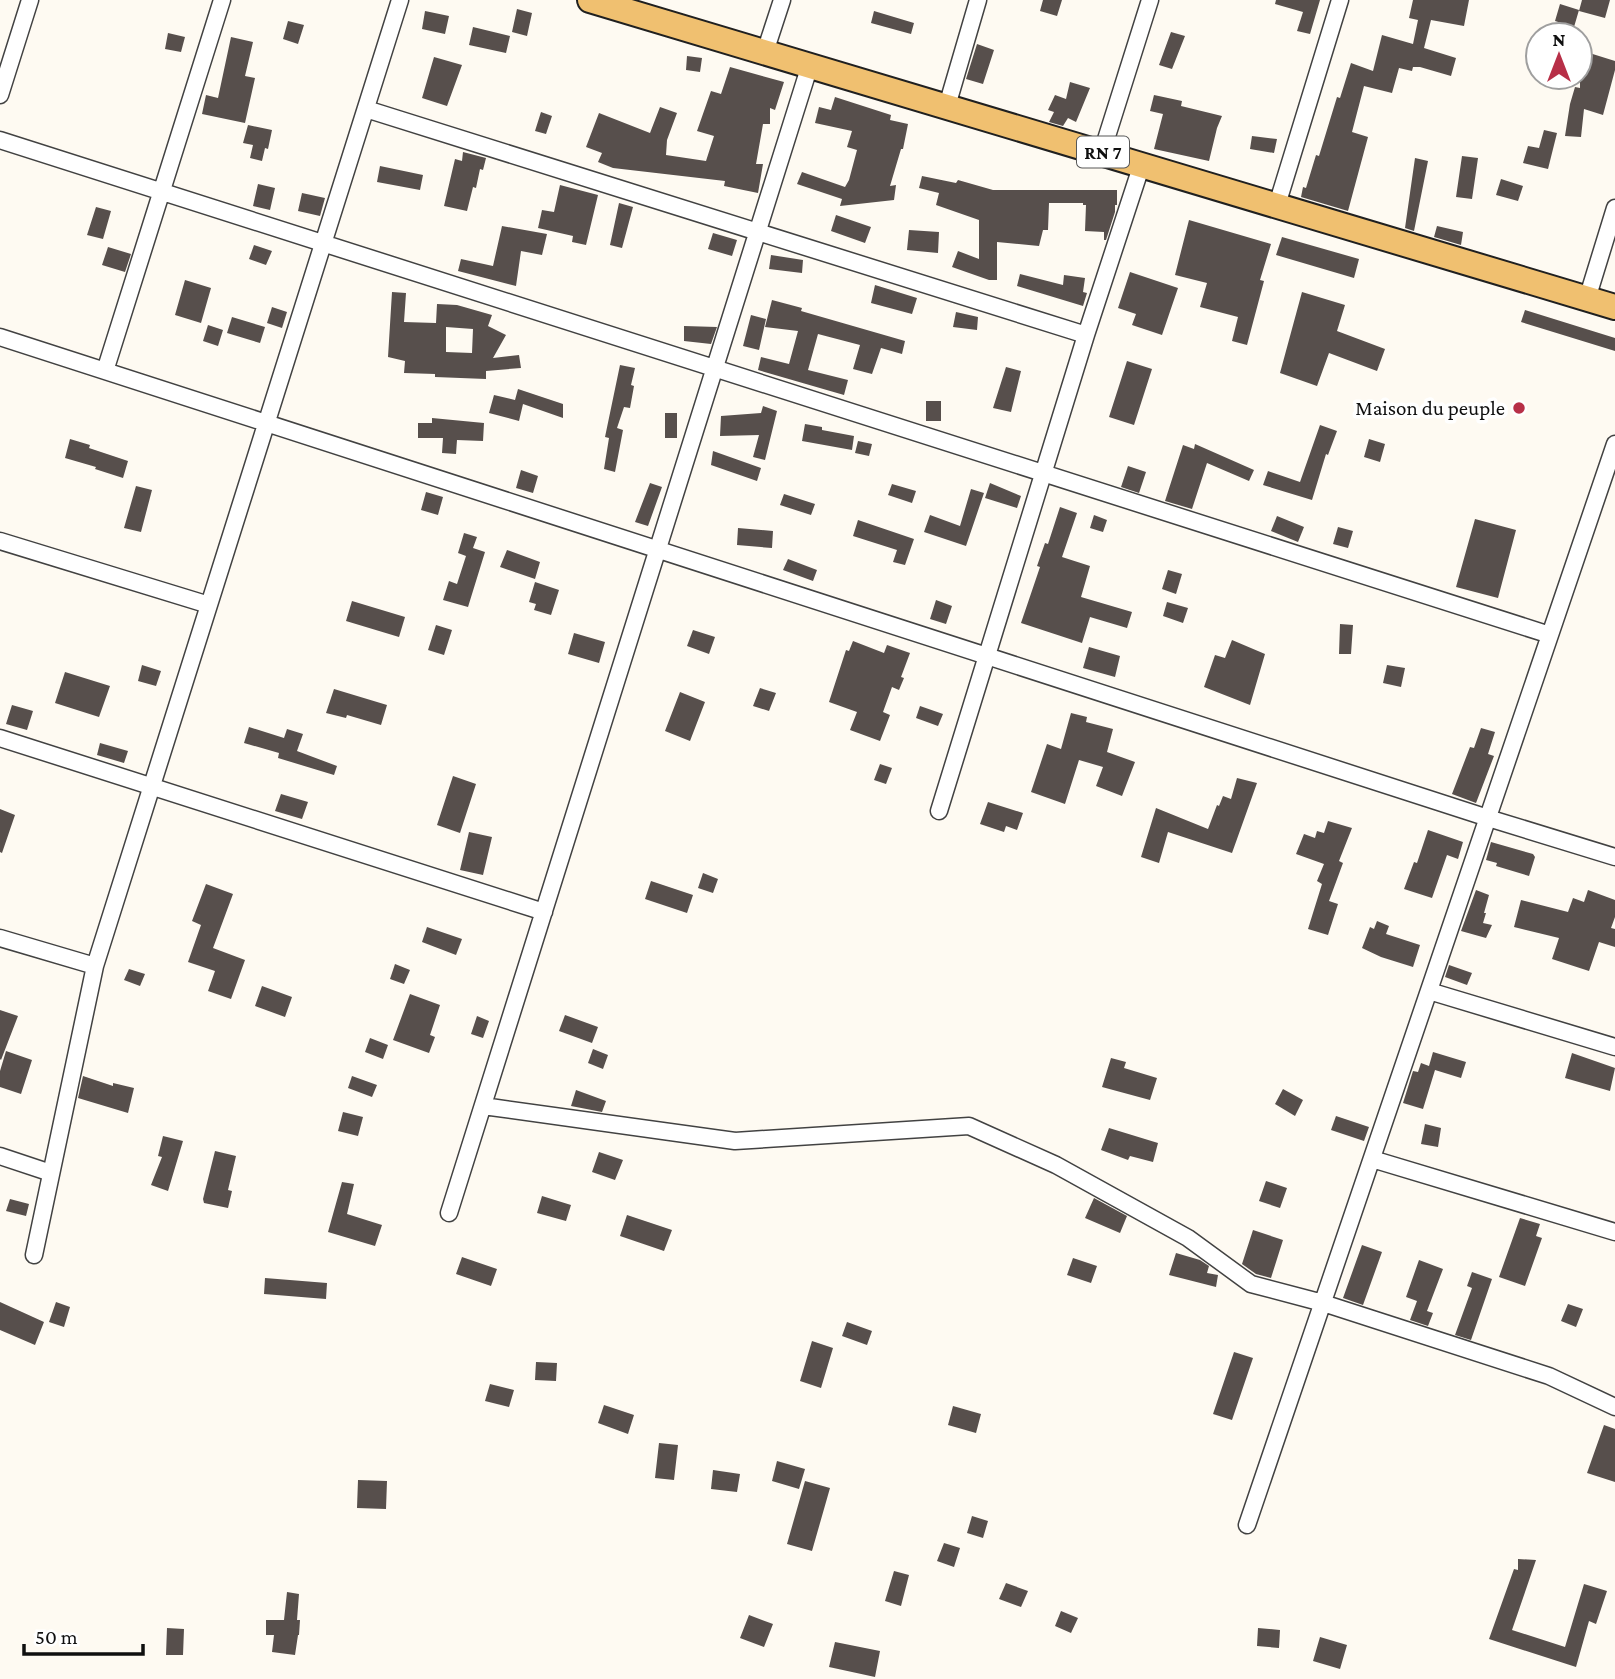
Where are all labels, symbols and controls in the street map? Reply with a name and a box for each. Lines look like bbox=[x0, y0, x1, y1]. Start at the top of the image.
north arrow bbox=[1524, 21, 1594, 91]
text: N bbox=[1553, 29, 1566, 50]
road number: RN 7 bbox=[1077, 136, 1129, 168]
place label: Maison du peuple bbox=[1355, 396, 1505, 420]
marker: Maison du peuple bbox=[1511, 400, 1527, 416]
scale bar bbox=[24, 1612, 144, 1656]
text: 50 m bbox=[35, 1625, 78, 1649]

